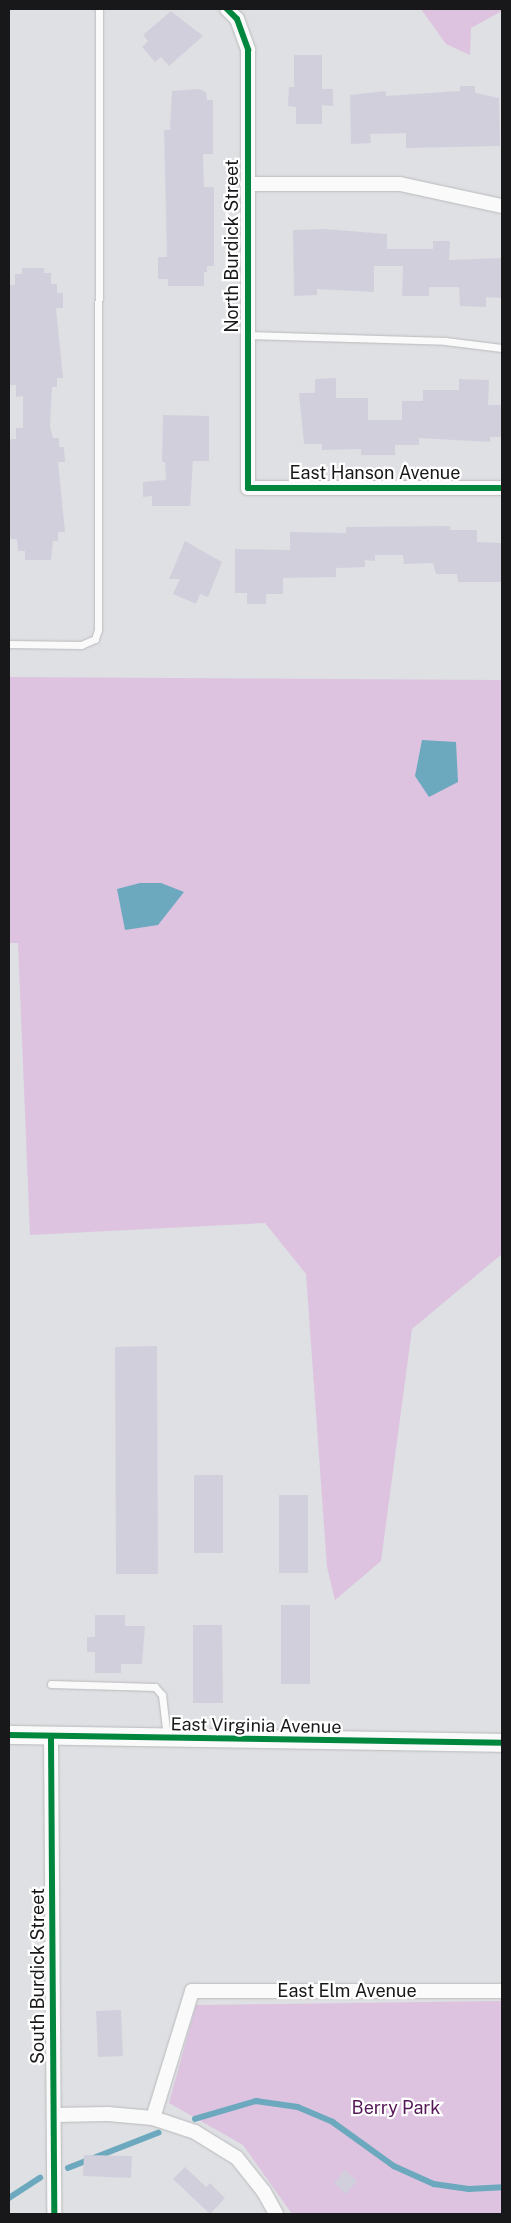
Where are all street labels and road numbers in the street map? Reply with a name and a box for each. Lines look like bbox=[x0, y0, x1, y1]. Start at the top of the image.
street label: North Burdick Street bbox=[221, 159, 243, 333]
street label: East Hanson Avenue bbox=[289, 462, 461, 484]
street label: East Virginia Avenue bbox=[170, 1714, 342, 1738]
street label: South Burdick Street bbox=[27, 1888, 49, 2064]
street label: East Elm Avenue bbox=[277, 1980, 417, 2002]

